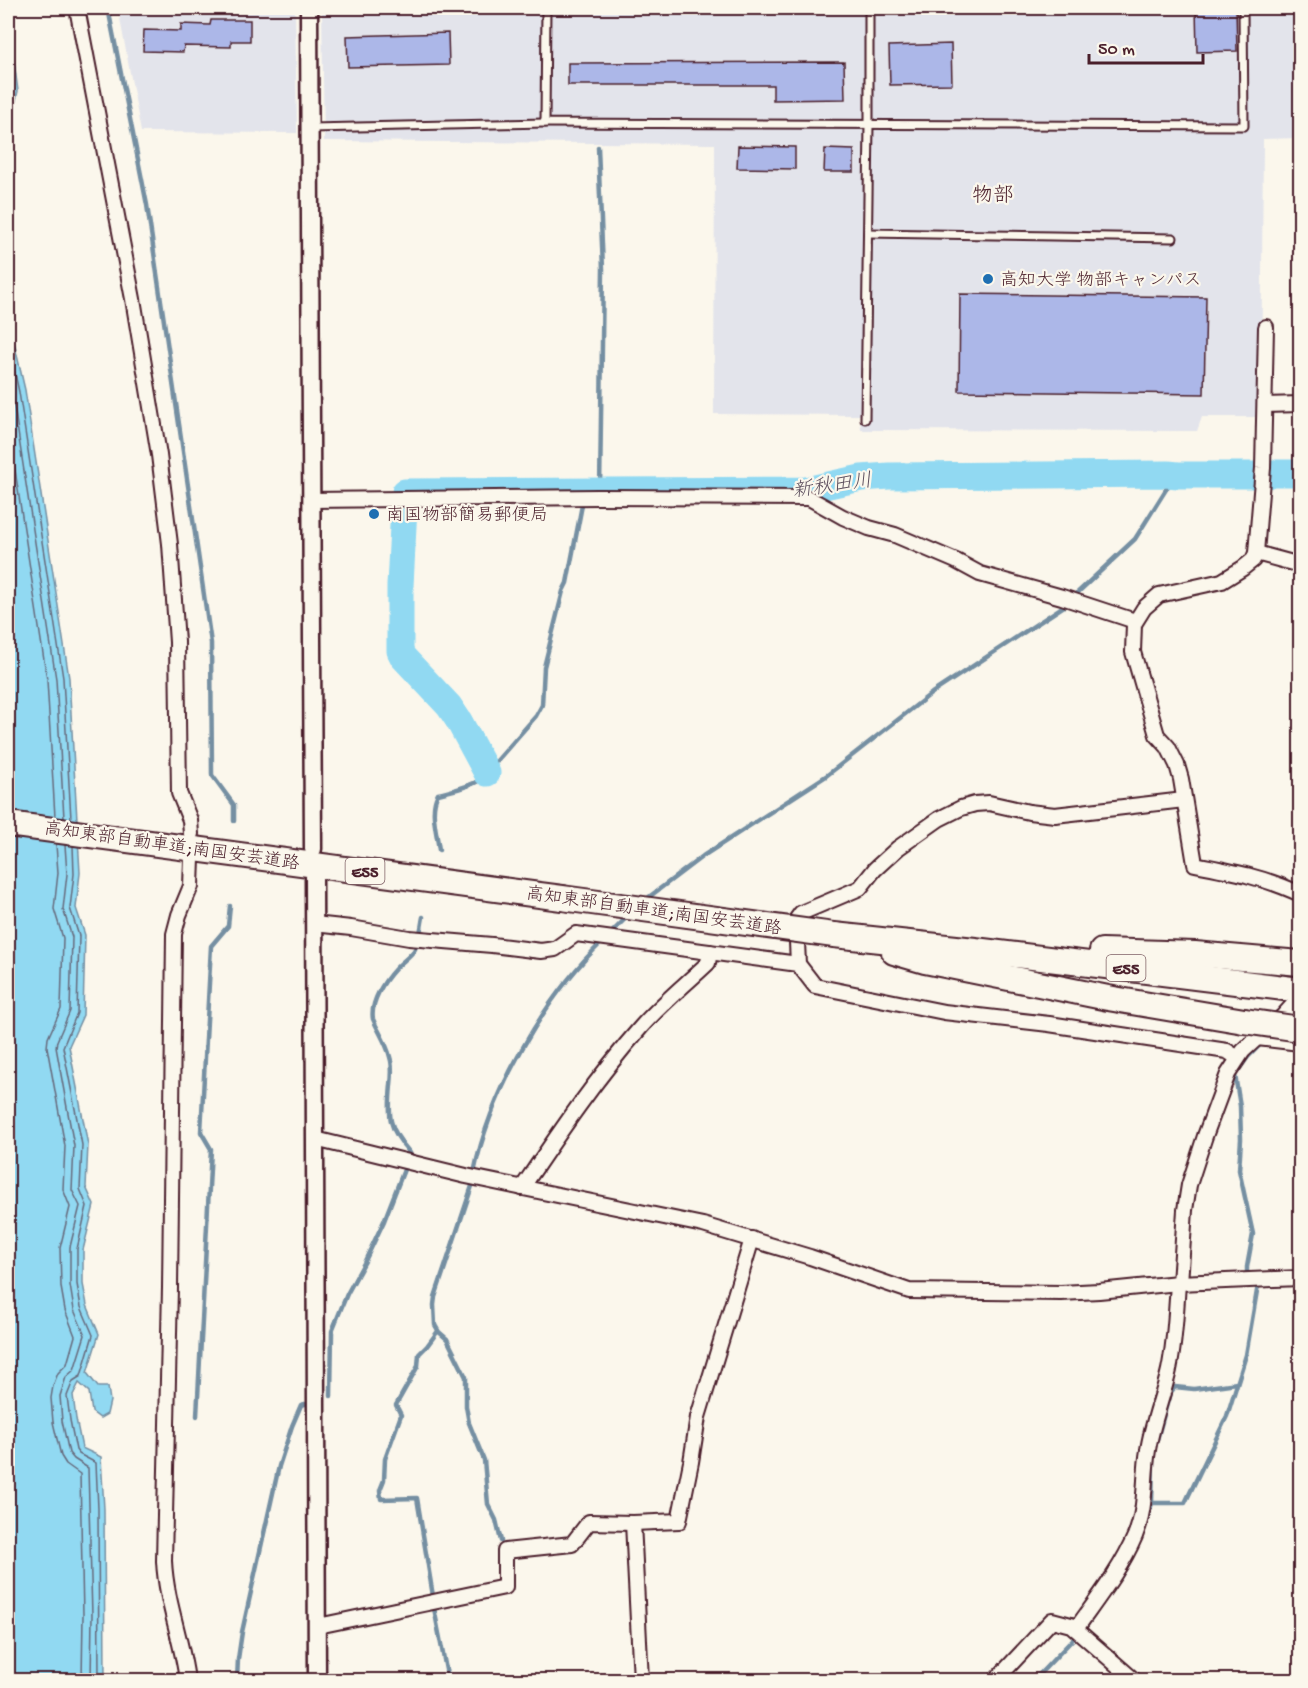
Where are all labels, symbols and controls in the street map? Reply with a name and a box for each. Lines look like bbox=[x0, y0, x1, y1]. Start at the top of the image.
scale bar bbox=[1089, 27, 1203, 65]
text: 50 m bbox=[1098, 40, 1135, 61]
district label: 物部 bbox=[972, 184, 1014, 210]
place label: 高知大学 物部キャンパス bbox=[1000, 270, 1202, 292]
marker: 高知大学 物部キャンパス bbox=[981, 272, 995, 286]
water label: 新秋田川 bbox=[791, 470, 874, 504]
place label: 南国物部簡易郵便局 bbox=[386, 505, 548, 527]
marker: 南国物部簡易郵便局 bbox=[367, 507, 381, 521]
street label: 高知東部自動車道;南国安芸道路 bbox=[43, 818, 301, 876]
road number: E55 bbox=[346, 858, 385, 884]
street label: 高知東部自動車道;南国安芸道路 bbox=[525, 883, 783, 941]
road number: E55 bbox=[1106, 955, 1146, 981]

